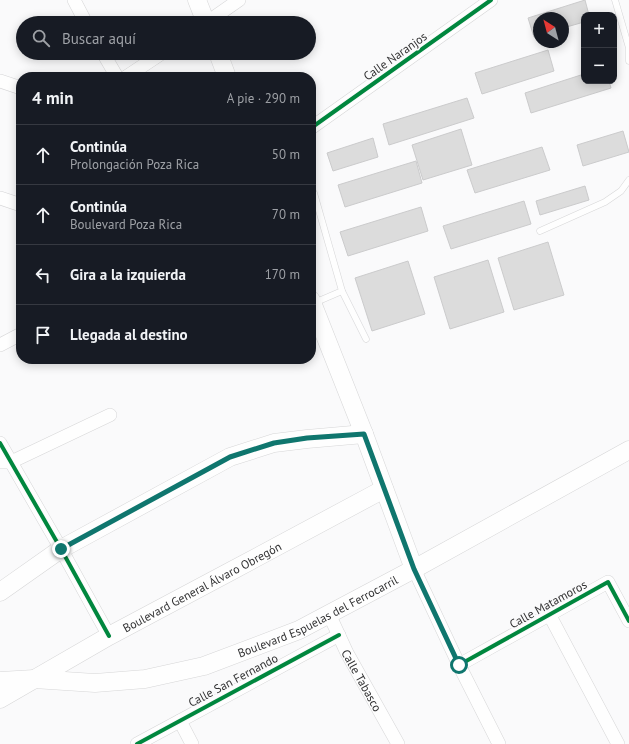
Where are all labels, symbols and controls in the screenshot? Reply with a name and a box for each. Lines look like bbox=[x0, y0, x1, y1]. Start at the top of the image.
north arrow bbox=[533, 12, 569, 48]
map controls bbox=[581, 12, 617, 84]
button: + bbox=[581, 12, 617, 48]
search box bbox=[16, 16, 316, 60]
icon: search bbox=[30, 27, 52, 49]
text: Buscar aquí bbox=[62, 29, 136, 48]
street label: Calle Naranjos bbox=[360, 29, 430, 83]
button: − bbox=[581, 48, 617, 84]
text: 4 min bbox=[32, 87, 73, 109]
text: A pie · 290 m bbox=[227, 90, 300, 107]
text: Continúa bbox=[70, 137, 127, 156]
icon: ahead bbox=[32, 144, 54, 166]
text: 50 m bbox=[272, 146, 300, 163]
text: Prolongación Poza Rica bbox=[70, 156, 199, 173]
text: Continúa bbox=[70, 197, 127, 216]
icon: ahead bbox=[32, 204, 54, 226]
text: 70 m bbox=[272, 206, 300, 223]
text: Boulevard Poza Rica bbox=[70, 216, 182, 233]
icon: left bbox=[32, 264, 54, 286]
text: Gira a la izquierda bbox=[70, 265, 186, 284]
text: 170 m bbox=[265, 266, 300, 283]
icon: arrive bbox=[32, 324, 54, 346]
text: Llegada al destino bbox=[70, 325, 188, 344]
street label: Boulevard General Álvaro Obregón bbox=[120, 538, 284, 635]
route end bbox=[52, 540, 70, 558]
street label: Boulevard Espuelas del Ferrocarril bbox=[235, 571, 401, 660]
street label: Calle Matamoros bbox=[507, 577, 589, 631]
street label: Calle Tabasco bbox=[339, 647, 386, 714]
street label: Calle San Fernando bbox=[186, 650, 280, 710]
route start bbox=[450, 656, 468, 674]

